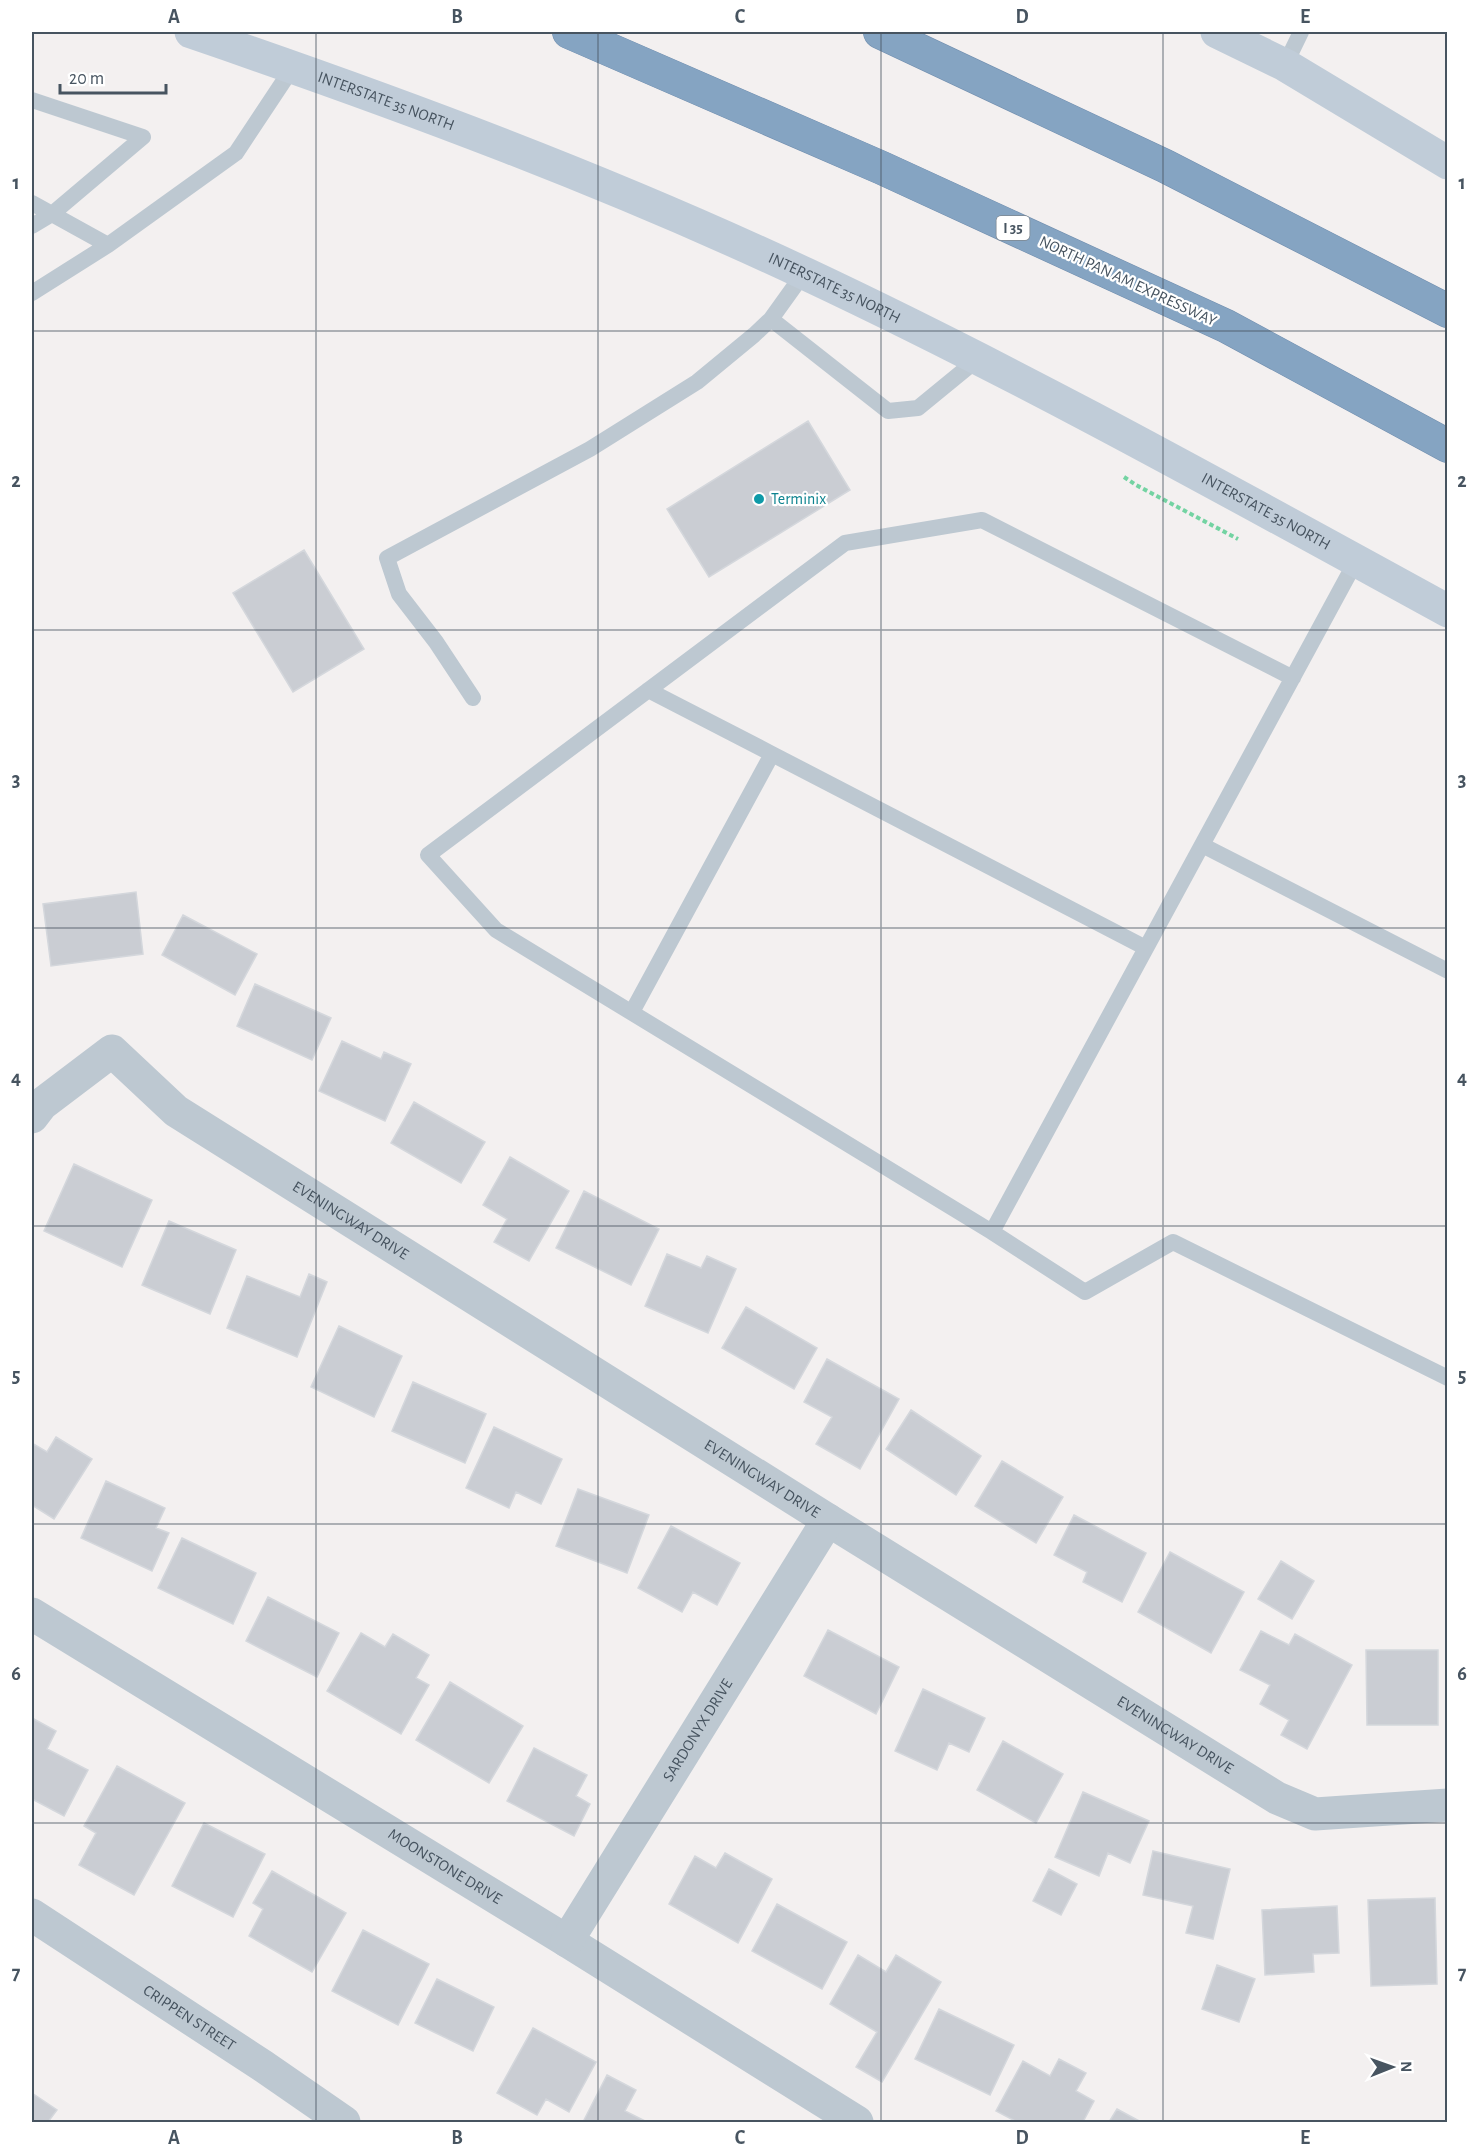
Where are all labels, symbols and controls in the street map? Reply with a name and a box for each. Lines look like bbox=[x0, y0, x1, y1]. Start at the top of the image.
text: A bbox=[168, 7, 180, 27]
text: B bbox=[451, 7, 463, 27]
text: C bbox=[735, 7, 746, 27]
text: D bbox=[1015, 7, 1029, 27]
text: E bbox=[1300, 7, 1310, 27]
scale bar bbox=[60, 57, 166, 95]
street label: INTERSTATE 35 NORTH bbox=[316, 69, 457, 134]
text: 20 m bbox=[69, 70, 104, 88]
text: 1 bbox=[12, 173, 20, 193]
text: 1 bbox=[1458, 173, 1466, 193]
road number: I 35 bbox=[996, 216, 1030, 240]
street label: NORTH PAN AM EXPRESSWAY bbox=[1037, 233, 1220, 329]
street label: INTERSTATE 35 NORTH bbox=[766, 250, 903, 326]
street label: INTERSTATE 35 NORTH bbox=[1199, 470, 1333, 553]
text: 2 bbox=[11, 471, 21, 491]
text: 2 bbox=[1457, 471, 1467, 491]
place label: Terminix bbox=[771, 491, 826, 507]
marker: Terminix bbox=[752, 492, 766, 506]
text: 3 bbox=[12, 770, 20, 790]
text: 3 bbox=[1458, 770, 1466, 790]
text: 4 bbox=[11, 1068, 21, 1088]
text: 4 bbox=[1457, 1068, 1467, 1088]
street label: EVENINGWAY DRIVE bbox=[290, 1178, 412, 1263]
text: 5 bbox=[12, 1366, 20, 1386]
text: 5 bbox=[1458, 1366, 1466, 1386]
street label: EVENINGWAY DRIVE bbox=[701, 1437, 823, 1521]
text: 6 bbox=[11, 1664, 21, 1684]
text: 6 bbox=[1457, 1664, 1467, 1684]
street label: SARDONYX DRIVE bbox=[660, 1676, 736, 1784]
street label: EVENINGWAY DRIVE bbox=[1114, 1693, 1236, 1777]
street label: MOONSTONE DRIVE bbox=[385, 1826, 505, 1907]
text: 7 bbox=[12, 1963, 21, 1983]
text: 7 bbox=[1458, 1963, 1467, 1983]
street label: CRIPPEN STREET bbox=[140, 1982, 239, 2054]
north arrow bbox=[1362, 2037, 1422, 2097]
text: N bbox=[1398, 2061, 1414, 2072]
text: A bbox=[168, 2128, 180, 2148]
text: B bbox=[451, 2128, 463, 2148]
text: C bbox=[735, 2128, 746, 2148]
text: D bbox=[1015, 2128, 1029, 2148]
text: E bbox=[1300, 2128, 1310, 2148]

